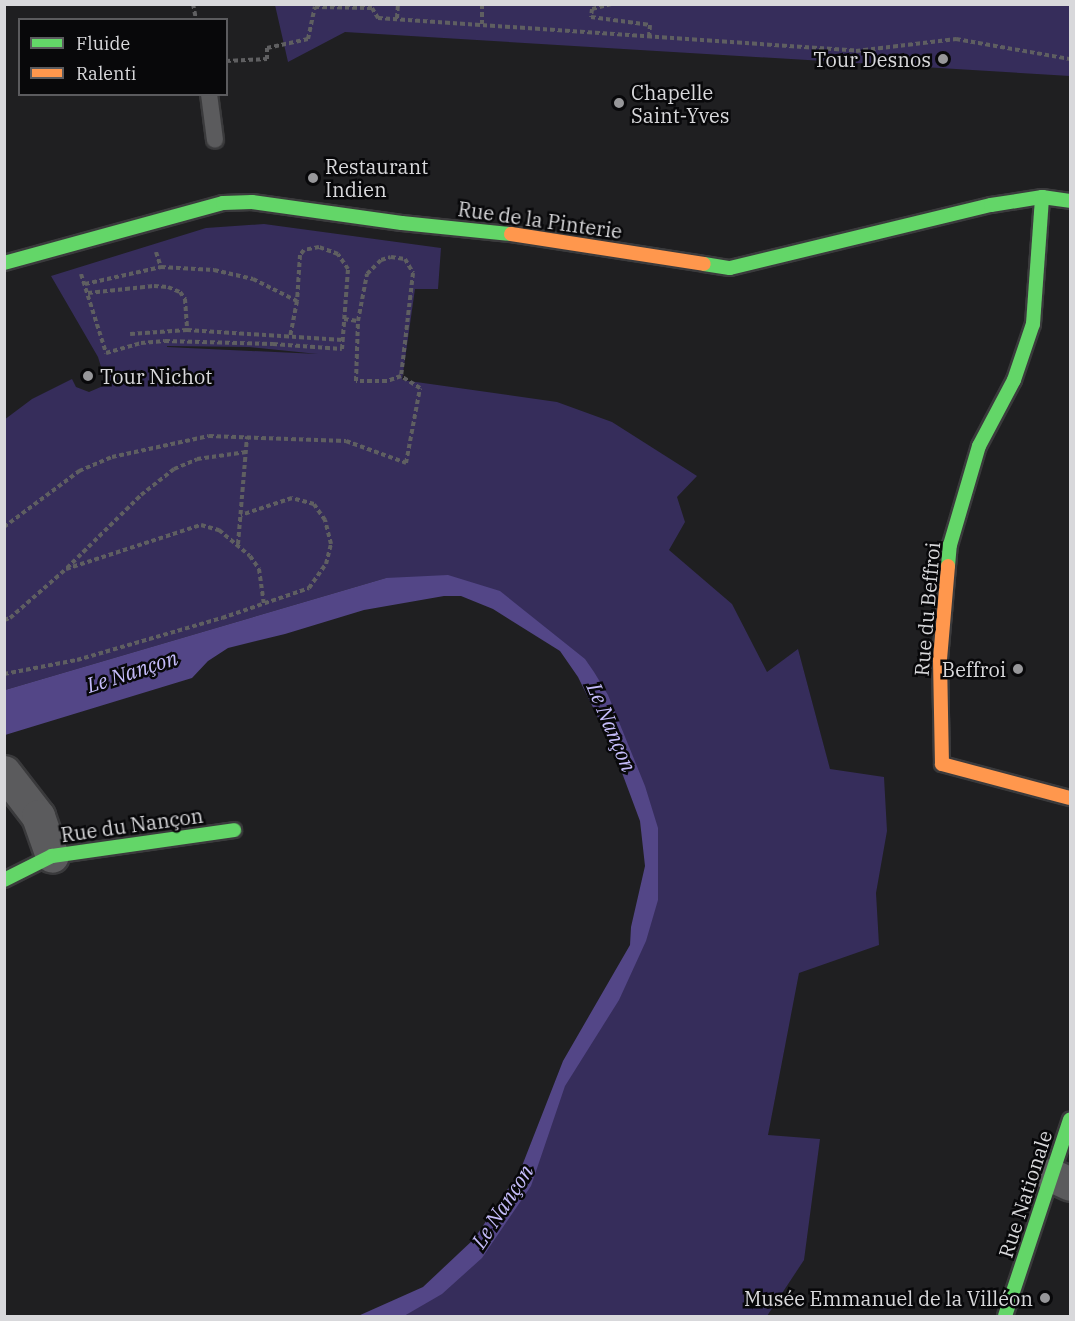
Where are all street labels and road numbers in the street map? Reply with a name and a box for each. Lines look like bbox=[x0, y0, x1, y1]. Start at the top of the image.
street label: Rue de la Pinterie bbox=[456, 197, 624, 243]
street label: Rue du Beffroi bbox=[909, 541, 945, 677]
street label: Rue du Nançon bbox=[59, 803, 205, 847]
street label: Rue Nationale bbox=[993, 1127, 1057, 1261]

